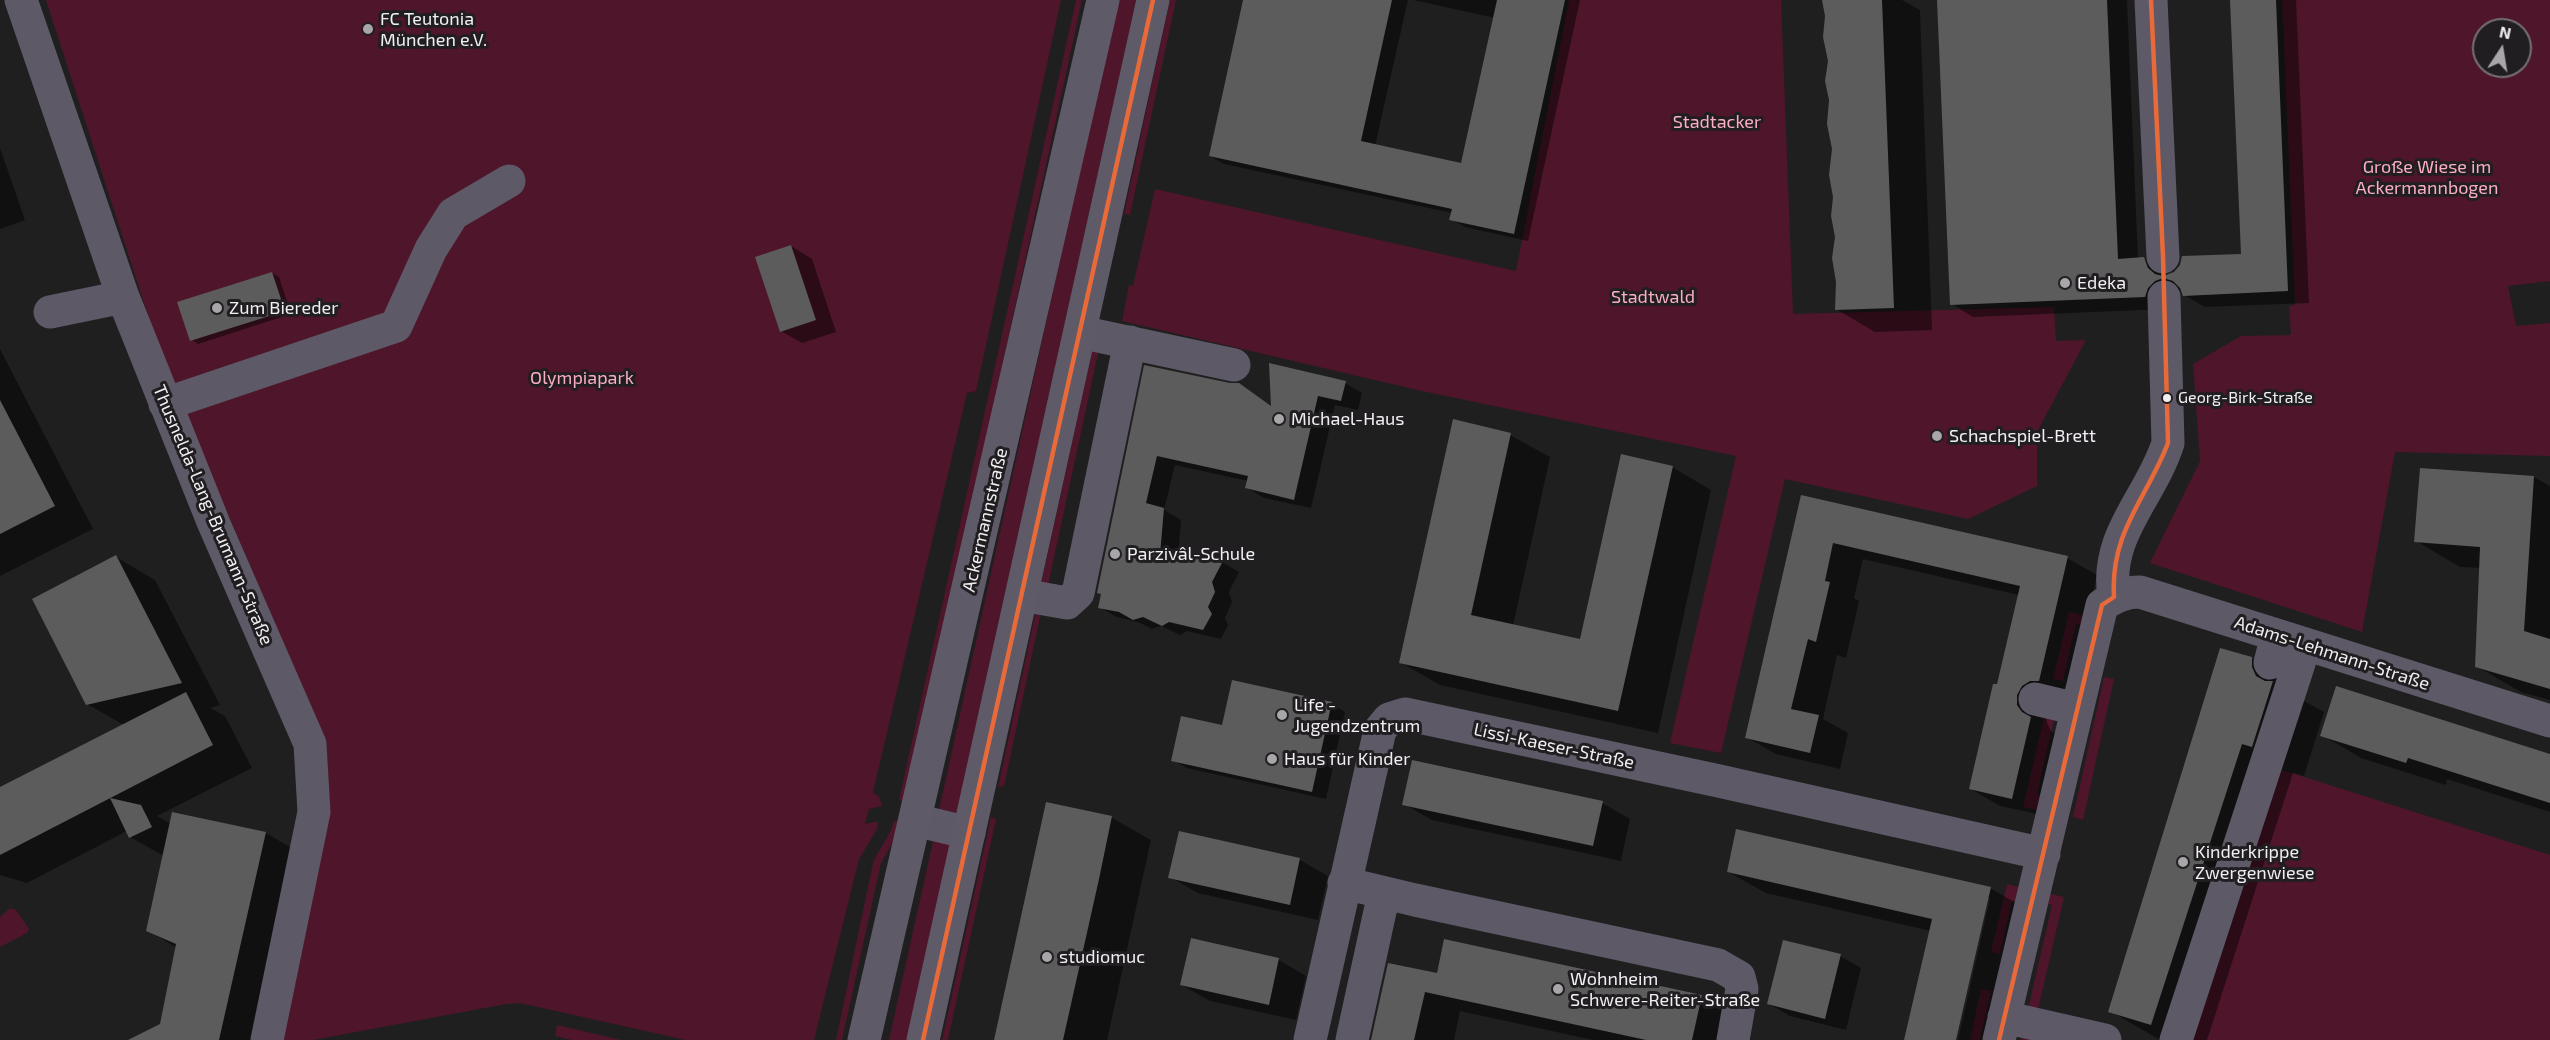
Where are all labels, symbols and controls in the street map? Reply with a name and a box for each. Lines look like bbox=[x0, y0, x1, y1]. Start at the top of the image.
place label: FC Teutonia München e.V. bbox=[380, 8, 487, 50]
north arrow bbox=[2472, 18, 2532, 78]
text: N bbox=[2498, 21, 2513, 42]
marker: FC Teutonia München e.V. bbox=[361, 22, 375, 36]
park label: Stadtacker bbox=[1673, 111, 1761, 133]
park label: Große Wiese im Ackermannbogen bbox=[2356, 156, 2498, 198]
place label: Edeka bbox=[2077, 272, 2126, 294]
marker: Edeka bbox=[2058, 276, 2072, 290]
park label: Stadtwald bbox=[1611, 286, 1695, 308]
place label: Zum Biereder bbox=[229, 297, 338, 319]
marker: Zum Biereder bbox=[210, 301, 224, 315]
park label: Olympiapark bbox=[530, 367, 634, 389]
street label: Thusnelda-Lang-Brumann-Straße bbox=[148, 382, 278, 648]
place label: Georg-Birk-Straße bbox=[2178, 388, 2313, 408]
marker: Georg-Birk-Straße bbox=[2161, 392, 2173, 404]
place label: Michael-Haus bbox=[1291, 408, 1404, 430]
marker: Michael-Haus bbox=[1272, 412, 1286, 426]
place label: Schachspiel-Brett bbox=[1949, 425, 2096, 447]
marker: Schachspiel-Brett bbox=[1930, 429, 1944, 443]
street label: Ackermannstraße bbox=[958, 446, 1012, 594]
place label: Parzivâl-Schule bbox=[1127, 543, 1255, 565]
marker: Parzivâl-Schule bbox=[1108, 547, 1122, 561]
street label: Adams-Lehmann-Straße bbox=[2232, 611, 2432, 695]
place label: Life - Jugendzentrum bbox=[1294, 694, 1420, 736]
marker: Life - Jugendzentrum bbox=[1275, 708, 1289, 722]
street label: Lissi-Kaeser-Straße bbox=[1472, 718, 1636, 774]
place label: Haus für Kinder bbox=[1284, 748, 1410, 770]
marker: Haus für Kinder bbox=[1265, 752, 1279, 766]
place label: Kinderkrippe Zwergenwiese bbox=[2195, 841, 2315, 884]
marker: Kinderkrippe Zwergenwiese bbox=[2176, 855, 2190, 869]
place label: studiomuc bbox=[1059, 946, 1145, 968]
marker: studiomuc bbox=[1040, 950, 1054, 964]
place label: Wohnheim Schwere-Reiter-Straße bbox=[1570, 968, 1760, 1010]
marker: Wohnheim Schwere-Reiter-Straße bbox=[1551, 982, 1565, 996]

